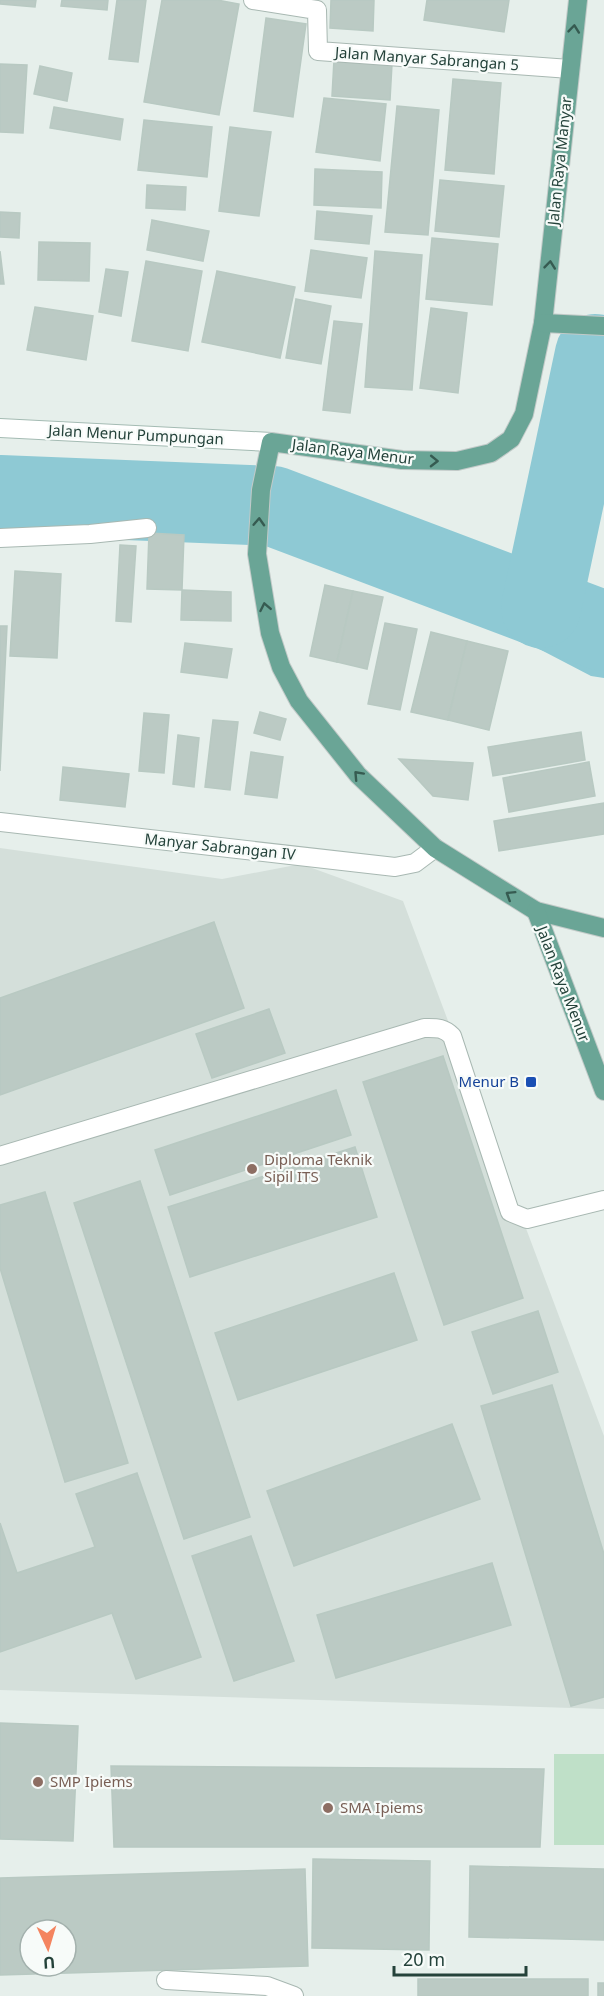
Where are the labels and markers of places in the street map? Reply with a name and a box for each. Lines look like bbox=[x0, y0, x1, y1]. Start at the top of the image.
place label: Menur B bbox=[459, 1071, 519, 1091]
marker: Menur B bbox=[524, 1075, 538, 1089]
place label: Diploma Teknik Sipil ITS bbox=[264, 1149, 372, 1186]
marker: Diploma Teknik Sipil ITS bbox=[245, 1162, 259, 1176]
place label: SMP Ipiems bbox=[50, 1771, 133, 1791]
marker: SMP Ipiems bbox=[31, 1775, 45, 1789]
place label: SMA Ipiems bbox=[340, 1797, 423, 1817]
marker: SMA Ipiems bbox=[321, 1801, 335, 1815]

